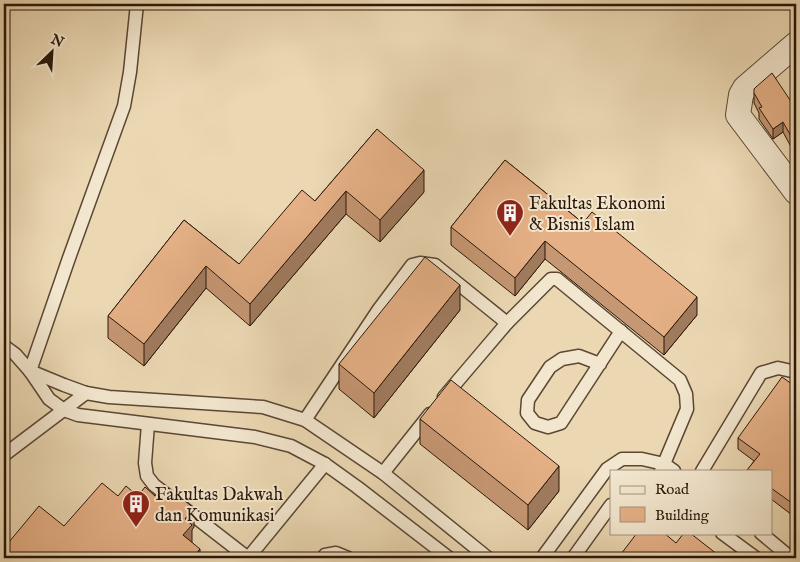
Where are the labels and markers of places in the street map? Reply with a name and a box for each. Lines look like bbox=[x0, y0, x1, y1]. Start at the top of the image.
place label: Fakultas Ekonomi & Bisnis Islam bbox=[529, 193, 666, 237]
building icon: Fakultas Ekonomi & Bisnis Islam bbox=[495, 198, 525, 237]
place label: Fakultas Dakwah dan Komunikasi bbox=[155, 484, 283, 528]
building icon: Fakultas Dakwah dan Komunikasi bbox=[121, 489, 151, 528]

